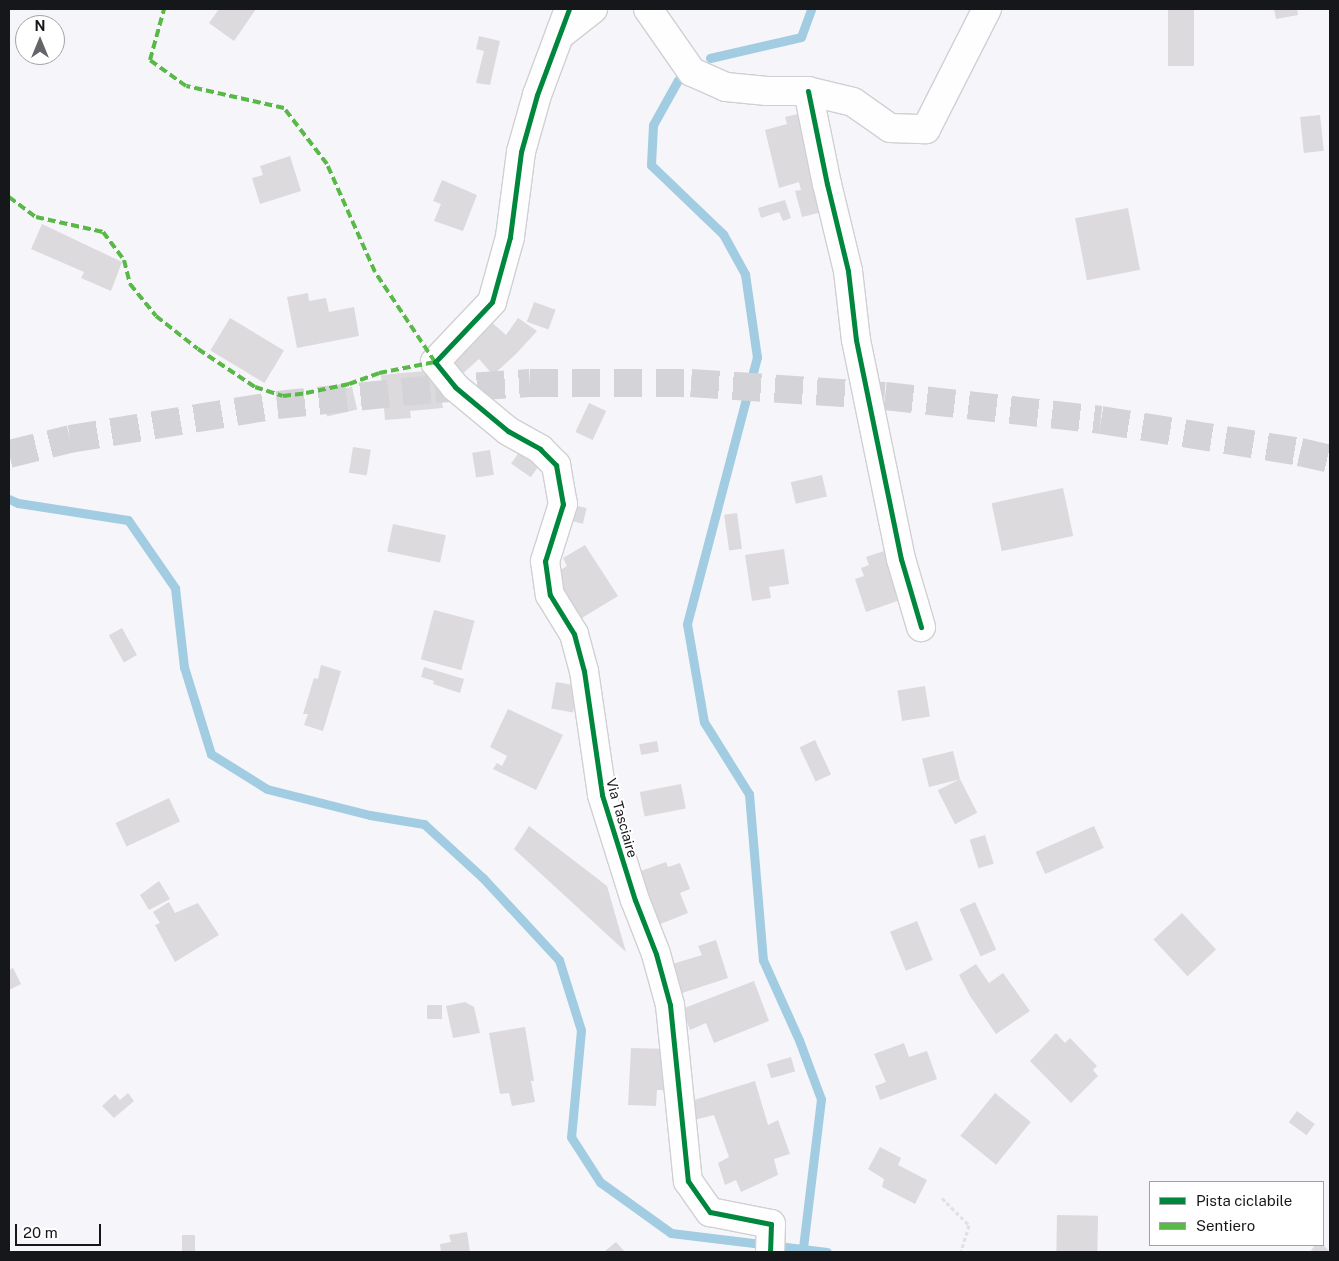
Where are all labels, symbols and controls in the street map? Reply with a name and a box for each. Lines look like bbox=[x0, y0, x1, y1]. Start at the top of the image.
north arrow bbox=[15, 15, 65, 65]
text: N bbox=[35, 18, 45, 34]
street label: Via Tasciaire bbox=[603, 776, 641, 860]
legend bbox=[1149, 1181, 1324, 1246]
text: Pista ciclabile bbox=[1196, 1192, 1292, 1209]
scale bar bbox=[18, 1214, 104, 1246]
text: Sentiero bbox=[1196, 1217, 1255, 1234]
text: 20 m bbox=[23, 1224, 58, 1241]

